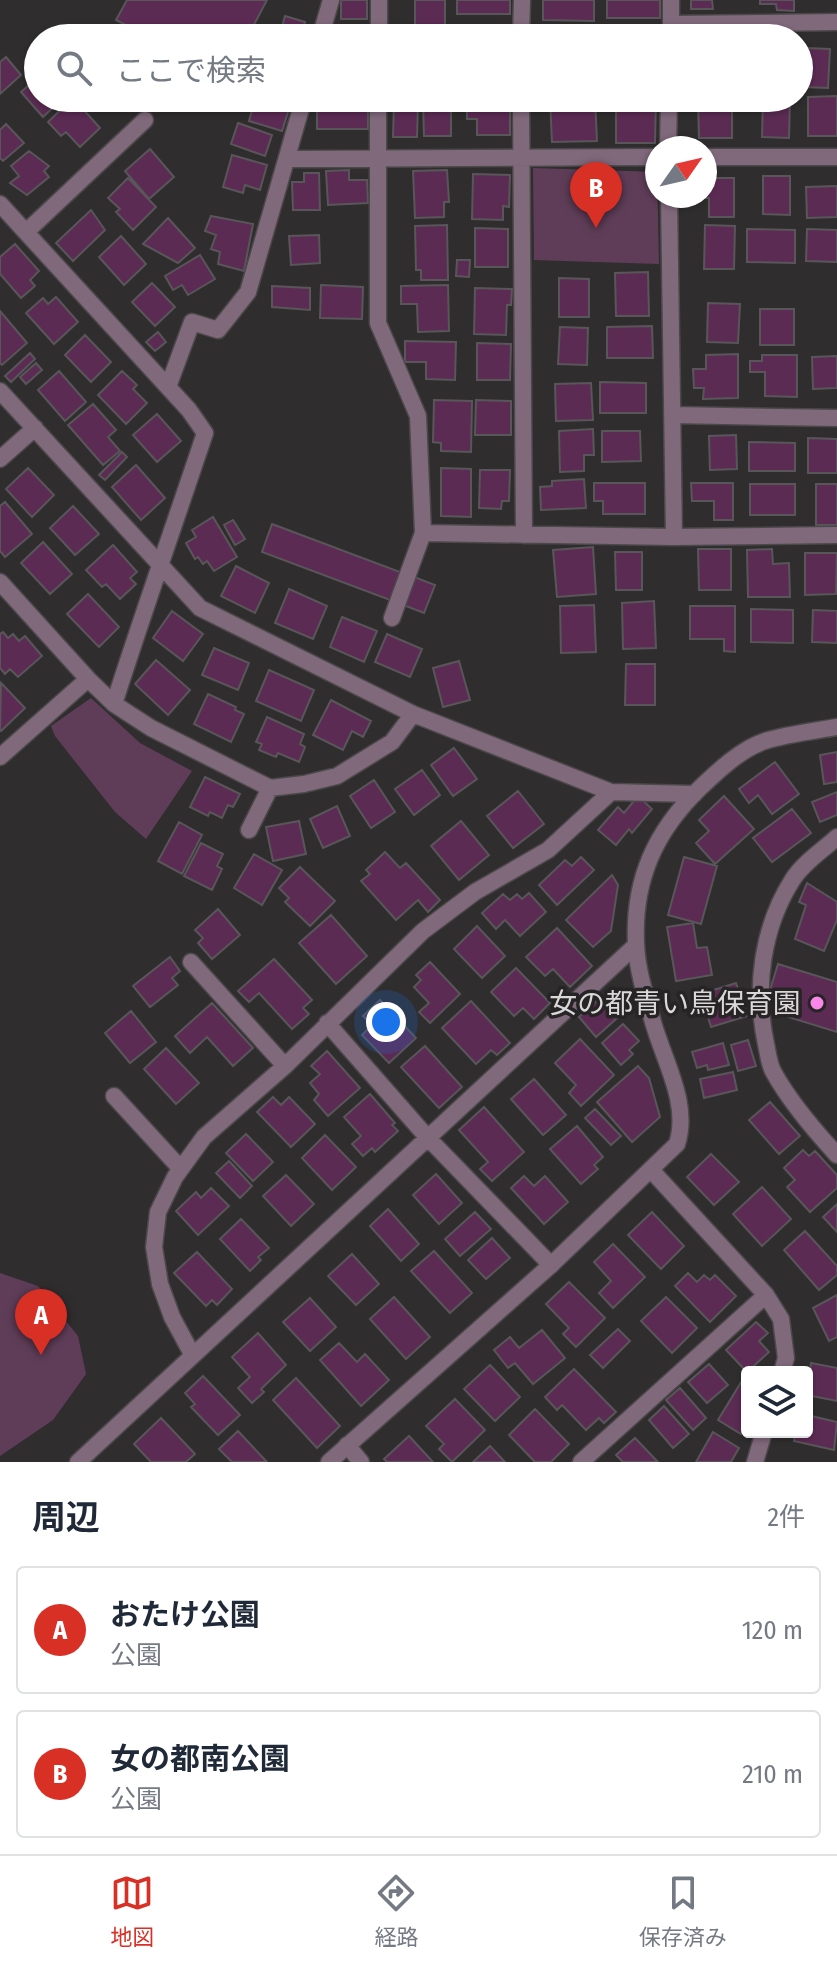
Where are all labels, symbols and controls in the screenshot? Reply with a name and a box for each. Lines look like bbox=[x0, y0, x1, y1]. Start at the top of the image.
search box bbox=[24, 24, 813, 112]
icon: search bbox=[52, 46, 96, 90]
text: ここで検索 bbox=[116, 53, 266, 89]
north arrow bbox=[645, 136, 717, 208]
pin: B bbox=[570, 162, 622, 228]
place label: 女の都青い鳥保育園 bbox=[549, 987, 801, 1020]
marker: 女の都青い鳥保育園 bbox=[808, 994, 826, 1012]
your location bbox=[366, 1002, 406, 1042]
pin: A bbox=[15, 1289, 67, 1355]
map controls bbox=[741, 1366, 813, 1438]
button: layers bbox=[741, 1366, 813, 1438]
text: 周辺 bbox=[32, 1497, 100, 1538]
text: 2件 bbox=[768, 1502, 805, 1533]
text: おたけ公園 bbox=[110, 1597, 260, 1633]
text: A bbox=[53, 1615, 67, 1646]
text: 120 m bbox=[742, 1615, 803, 1646]
text: 公園 bbox=[110, 1640, 162, 1671]
text: 女の都南公園 bbox=[110, 1741, 290, 1777]
text: B bbox=[53, 1759, 67, 1790]
text: 210 m bbox=[742, 1759, 803, 1790]
text: 公園 bbox=[110, 1784, 162, 1815]
tab: 地図 bbox=[110, 1871, 154, 1951]
tab: 経路 bbox=[374, 1871, 419, 1951]
tab: 保存済み bbox=[639, 1871, 727, 1951]

